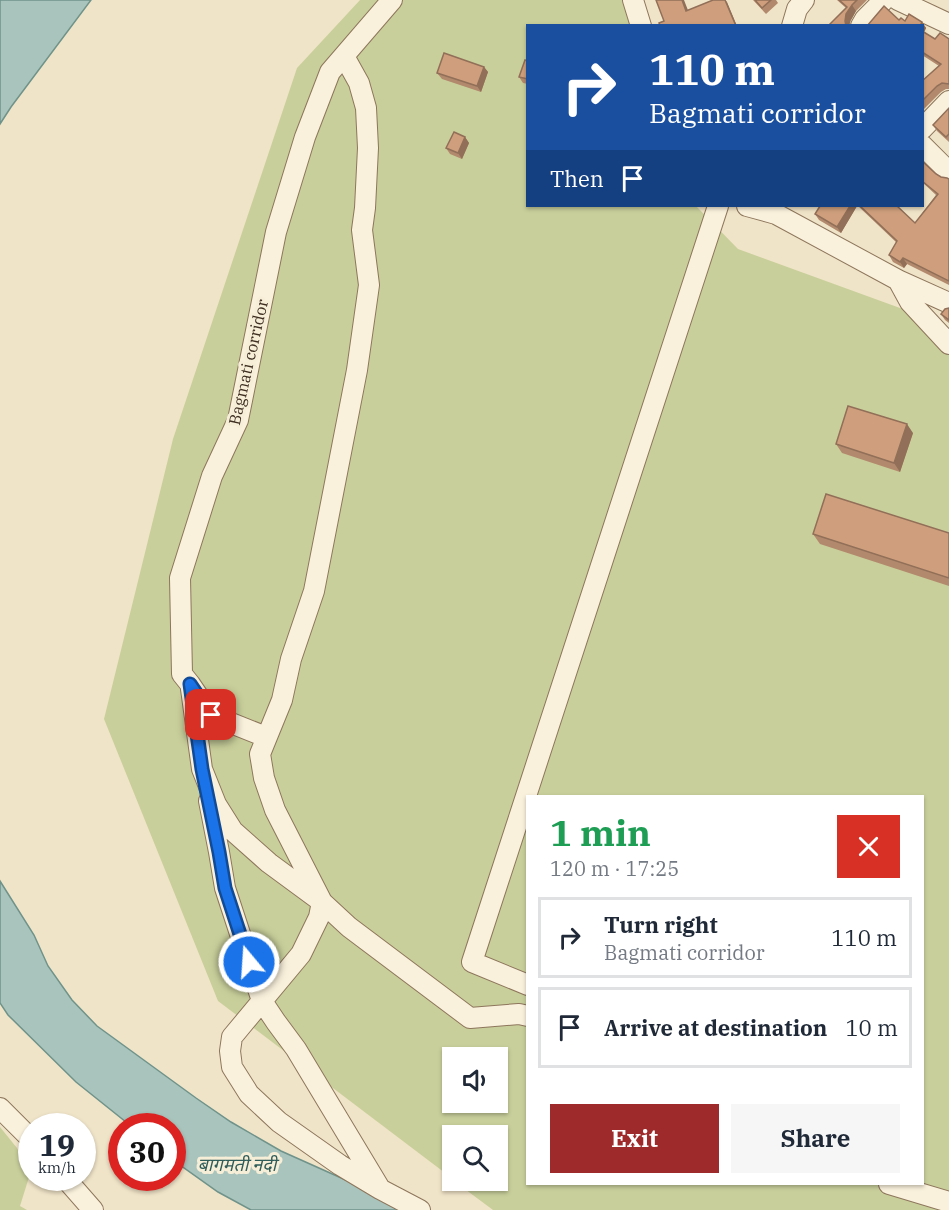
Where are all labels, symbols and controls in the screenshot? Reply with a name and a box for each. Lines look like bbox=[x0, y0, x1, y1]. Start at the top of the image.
text: 110 m bbox=[649, 42, 775, 97]
icon: right bbox=[550, 48, 628, 126]
text: Bagmati corridor bbox=[649, 95, 866, 130]
icon: arrive bbox=[616, 162, 649, 195]
text: Then bbox=[550, 164, 604, 193]
street label: Bagmati corridor bbox=[224, 297, 272, 427]
pin bbox=[185, 689, 236, 740]
icon: arrive bbox=[194, 698, 227, 731]
text: 1 min bbox=[550, 809, 651, 856]
button: close bbox=[837, 815, 900, 878]
text: 120 m · 17:25 bbox=[550, 855, 679, 882]
text: Turn right bbox=[604, 910, 718, 939]
icon: right bbox=[553, 921, 586, 954]
text: 110 m bbox=[831, 923, 897, 952]
position arrow bbox=[217, 930, 281, 994]
text: Bagmati corridor bbox=[604, 939, 765, 966]
icon: arrive bbox=[553, 1011, 586, 1044]
text: Arrive at destination bbox=[604, 1013, 827, 1042]
text: 10 m bbox=[845, 1013, 898, 1042]
map controls bbox=[442, 1047, 508, 1191]
button: sound bbox=[442, 1047, 508, 1113]
button: Exit bbox=[550, 1104, 719, 1173]
button: Share bbox=[731, 1104, 900, 1173]
speed limit sign: 30 bbox=[108, 1113, 186, 1191]
text: 19 bbox=[39, 1125, 75, 1164]
button: search bbox=[442, 1125, 508, 1191]
water label: बागमती नदी bbox=[198, 1153, 280, 1176]
text: km/h bbox=[38, 1158, 76, 1177]

